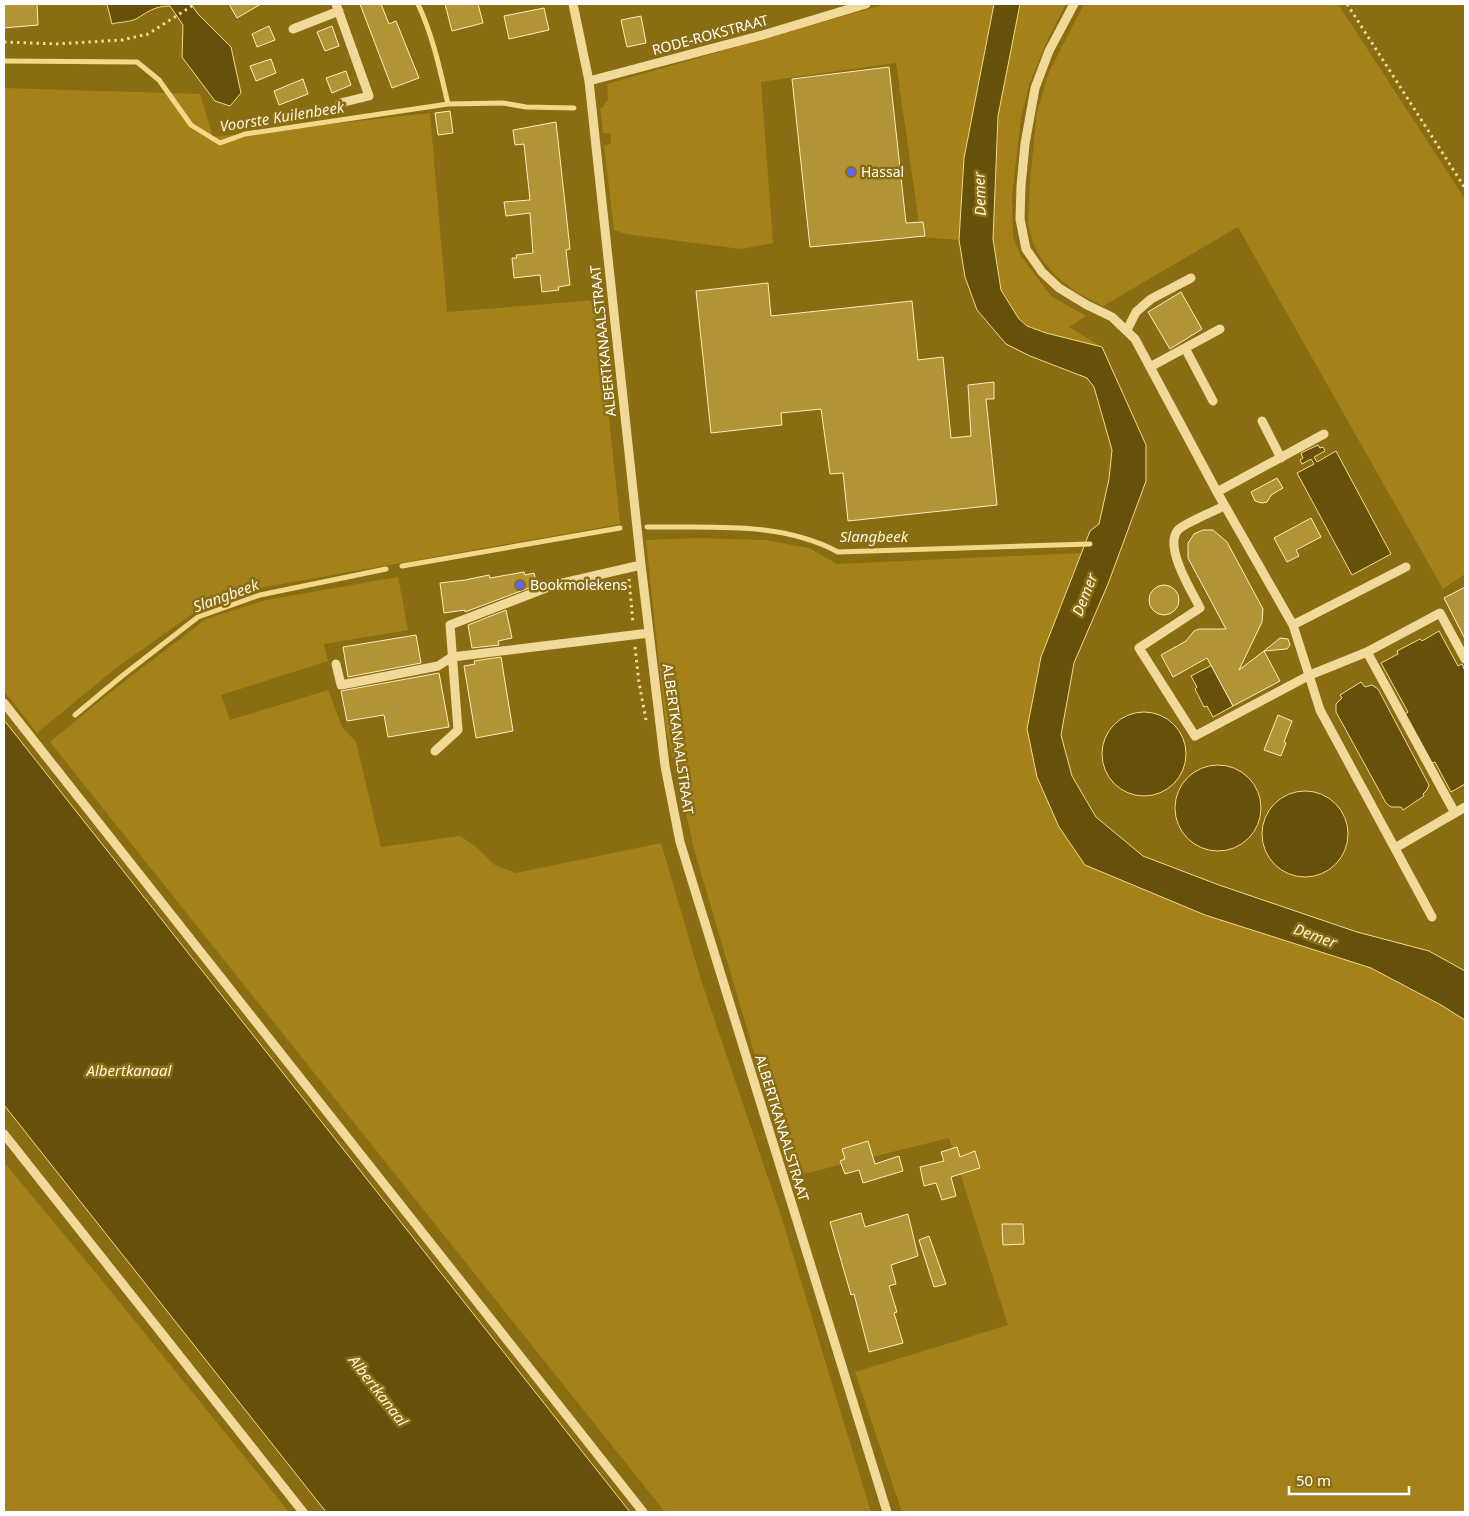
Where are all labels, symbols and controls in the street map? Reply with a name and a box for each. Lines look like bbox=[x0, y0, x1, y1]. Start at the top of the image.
street label: RODE-ROKSTRAAT bbox=[650, 10, 770, 59]
water label: Voorste Kuilenbeek bbox=[218, 96, 346, 136]
place label: Hassal bbox=[861, 162, 904, 181]
marker: Hassal bbox=[845, 166, 857, 178]
water label: Demer bbox=[968, 171, 990, 216]
street label: ALBERTKANAALSTRAAT bbox=[585, 264, 620, 418]
water label: Slangbeek bbox=[840, 526, 909, 546]
water label: Demer bbox=[1067, 570, 1102, 619]
water label: Slangbeek bbox=[190, 574, 262, 616]
place label: Bookmolekens bbox=[530, 575, 628, 594]
marker: Bookmolekens bbox=[514, 579, 526, 591]
street label: ALBERTKANAALSTRAAT bbox=[659, 662, 699, 816]
water label: Demer bbox=[1291, 918, 1340, 952]
street label: ALBERTKANAALSTRAAT bbox=[751, 1052, 814, 1204]
water label: Albertkanaal bbox=[86, 1060, 173, 1080]
water label: Albertkanaal bbox=[344, 1350, 414, 1431]
scale bar bbox=[1289, 1464, 1409, 1496]
text: 50 m bbox=[1296, 1470, 1331, 1490]

